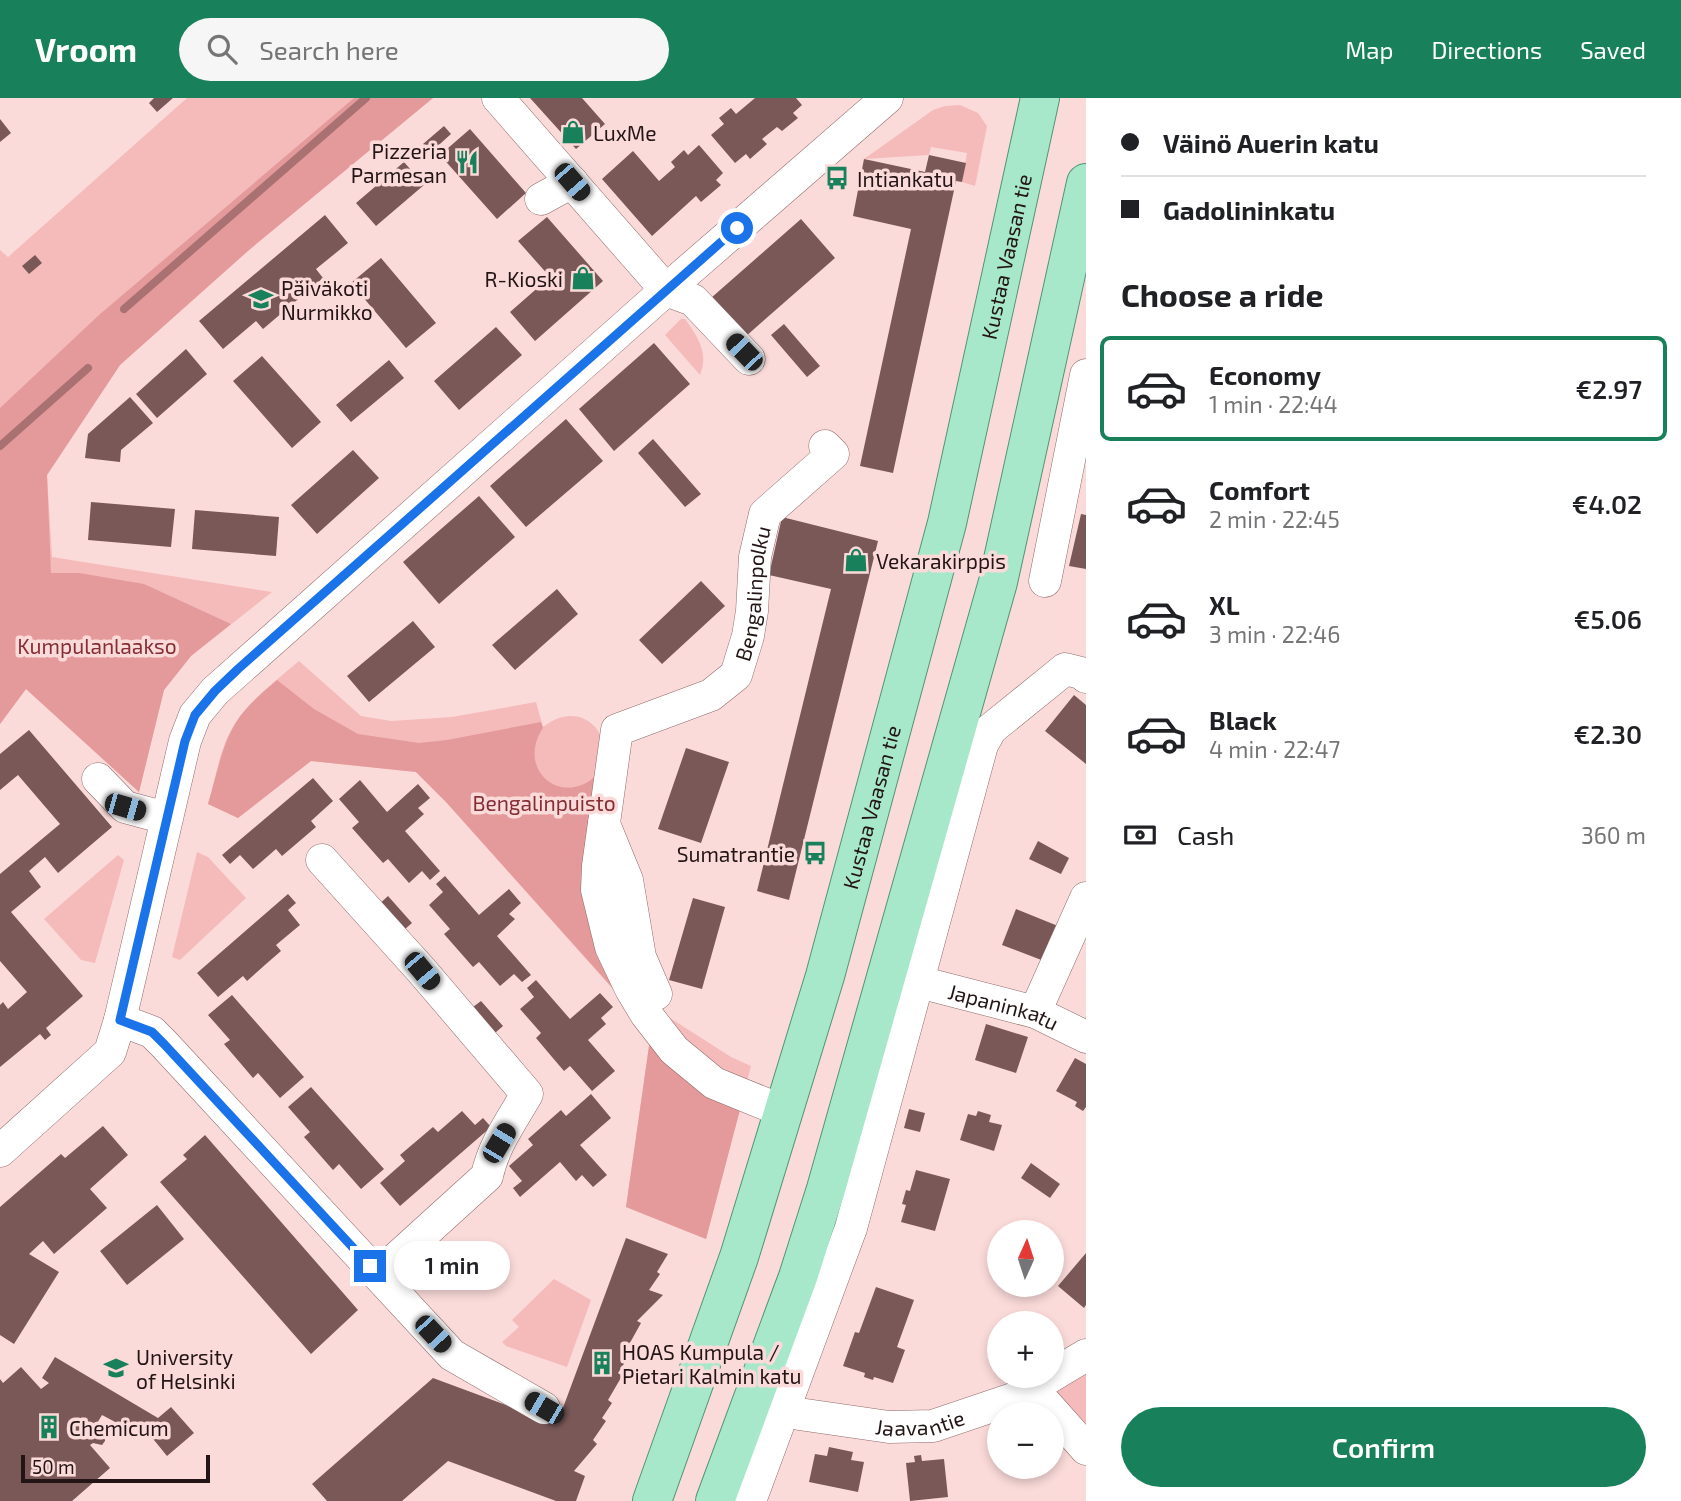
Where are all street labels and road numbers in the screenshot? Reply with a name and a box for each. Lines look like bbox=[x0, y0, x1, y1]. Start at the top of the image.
street label: Kustaa Vaasan tie bbox=[975, 171, 1036, 341]
street label: Bengalinpolku bbox=[729, 523, 774, 664]
street label: Kustaa Vaasan tie bbox=[837, 722, 905, 892]
street label: Japaninkatu bbox=[946, 978, 1063, 1034]
street label: Jaavantie bbox=[874, 1404, 967, 1440]

